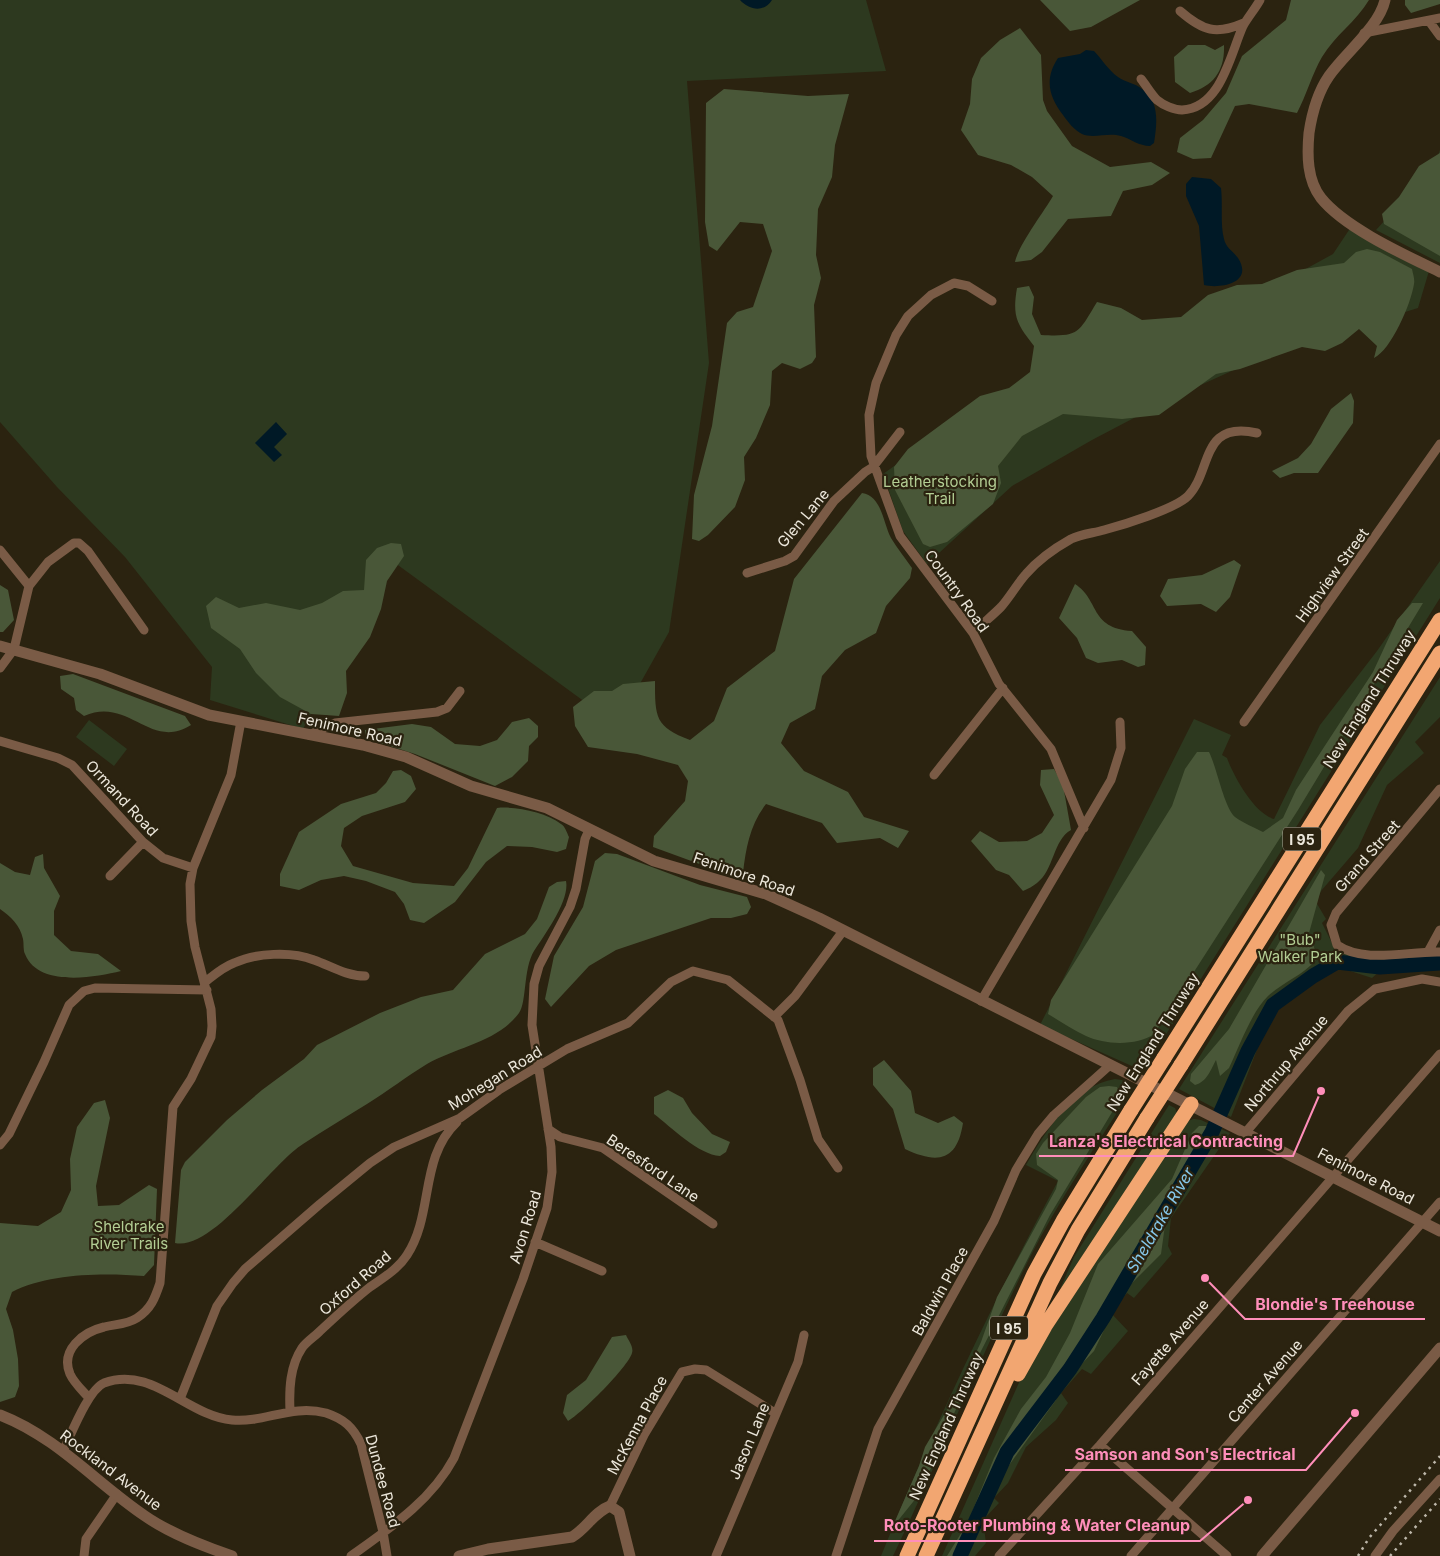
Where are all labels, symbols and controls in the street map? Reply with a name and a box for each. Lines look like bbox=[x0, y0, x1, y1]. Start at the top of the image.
park label: Leatherstocking Trail bbox=[883, 472, 997, 508]
street label: Glen Lane bbox=[773, 485, 833, 551]
street label: Highview Street bbox=[1291, 524, 1373, 626]
street label: Country Road bbox=[921, 546, 993, 636]
street label: New England Thruway bbox=[1319, 626, 1420, 772]
street label: Fenimore Road bbox=[296, 708, 404, 750]
street label: Ormand Road bbox=[82, 756, 162, 840]
street label: Grand Street bbox=[1330, 816, 1404, 896]
road number: I 95 bbox=[1283, 828, 1321, 851]
street label: Fenimore Road bbox=[691, 848, 797, 900]
park label: "Bub" Walker Park bbox=[1258, 930, 1343, 966]
street label: New England Thruway bbox=[1103, 969, 1204, 1115]
street label: Northrup Avenue bbox=[1240, 1011, 1332, 1115]
street label: Mohegan Road bbox=[445, 1042, 545, 1114]
callout: Lanza's Electrical Contracting bbox=[1039, 1125, 1293, 1156]
street label: Beresford Lane bbox=[603, 1130, 703, 1206]
text: Lanza's Electrical Contracting bbox=[1049, 1131, 1283, 1151]
street label: Fenimore Road bbox=[1314, 1143, 1418, 1209]
water label: Sheldrake River bbox=[1122, 1163, 1199, 1276]
street label: Avon Road bbox=[505, 1188, 545, 1266]
park label: Sheldrake River Trails bbox=[90, 1217, 168, 1253]
street label: Baldwin Place bbox=[908, 1243, 972, 1339]
street label: Oxford Road bbox=[315, 1247, 395, 1319]
callout: Blondie's Treehouse bbox=[1245, 1288, 1425, 1319]
text: Blondie's Treehouse bbox=[1255, 1294, 1415, 1314]
street label: Fayette Avenue bbox=[1127, 1295, 1213, 1389]
road number: I 95 bbox=[990, 1316, 1028, 1340]
street label: Center Avenue bbox=[1224, 1335, 1306, 1427]
street label: New England Thruway bbox=[905, 1349, 987, 1503]
street label: McKenna Place bbox=[603, 1372, 671, 1478]
street label: Jason Lane bbox=[724, 1400, 774, 1482]
street label: Rockland Avenue bbox=[56, 1426, 166, 1514]
street label: Dundee Road bbox=[361, 1432, 405, 1530]
callout: Samson and Son's Electrical bbox=[1065, 1439, 1306, 1470]
text: Samson and Son's Electrical bbox=[1075, 1444, 1296, 1464]
callout: Roto-Rooter Plumbing & Water Cleanup bbox=[874, 1510, 1200, 1541]
text: Roto-Rooter Plumbing & Water Cleanup bbox=[884, 1515, 1190, 1535]

